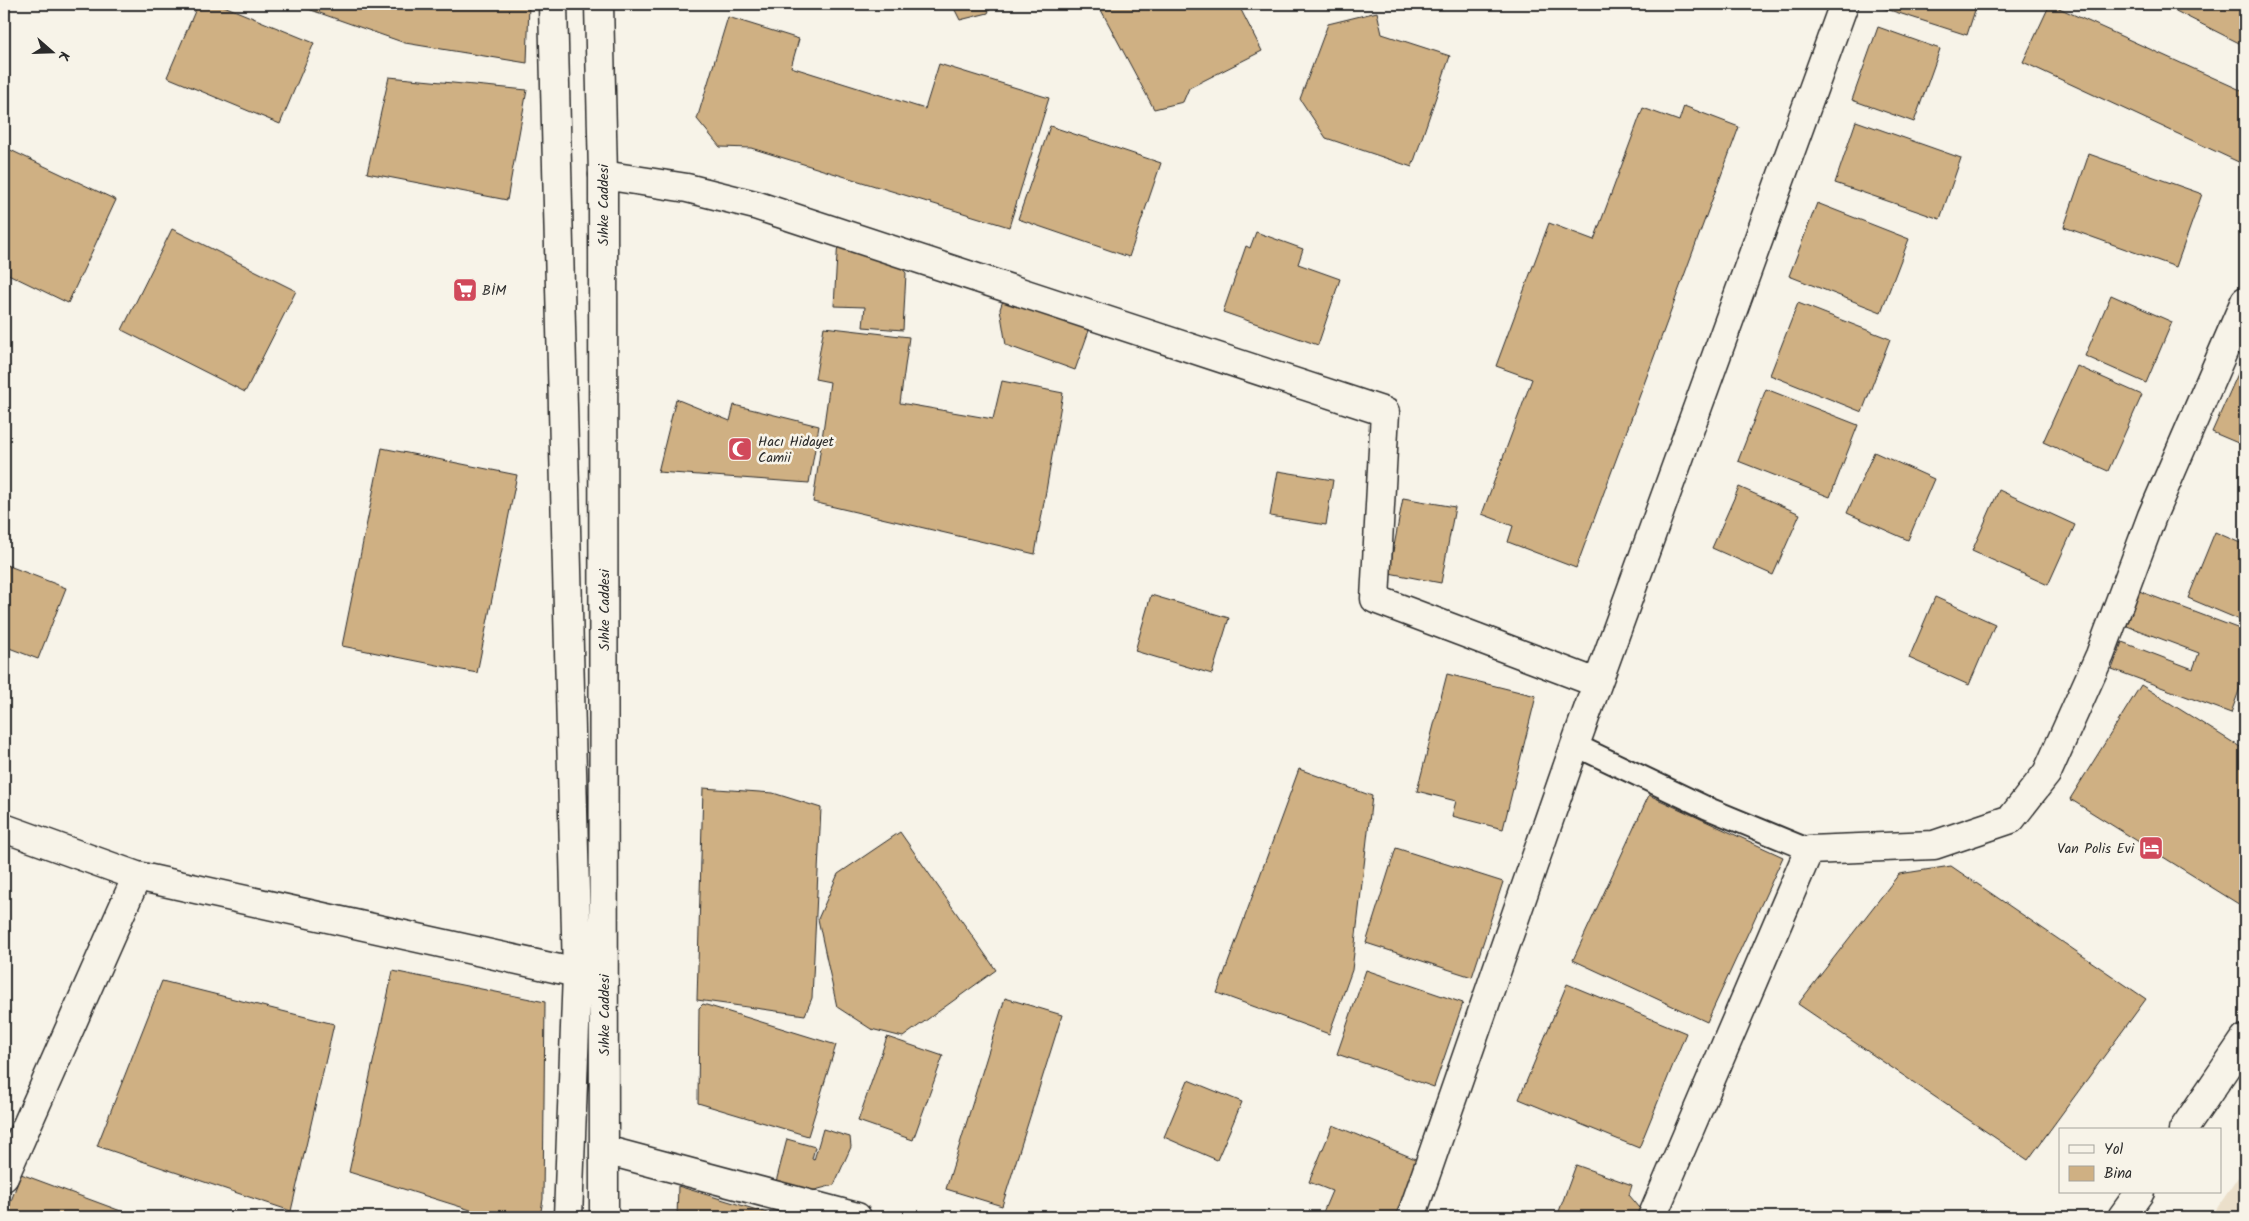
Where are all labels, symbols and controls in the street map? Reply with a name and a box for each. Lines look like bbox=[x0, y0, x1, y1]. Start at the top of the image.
north arrow bbox=[28, 28, 78, 78]
text: K bbox=[51, 48, 75, 64]
street label: Sıhke Caddesi bbox=[593, 164, 615, 246]
supermarket icon: BİM bbox=[452, 277, 478, 303]
place label: BİM bbox=[482, 280, 506, 302]
place label: Hacı Hidayet Camii bbox=[758, 431, 835, 469]
mosque icon: Hacı Hidayet Camii bbox=[727, 436, 753, 462]
street label: Sıhke Caddesi bbox=[594, 569, 616, 651]
hotel icon: Van Polis Evi bbox=[2138, 835, 2164, 861]
place label: Van Polis Evi bbox=[2057, 838, 2135, 860]
street label: Sıhke Caddesi bbox=[594, 974, 616, 1056]
legend bbox=[2059, 1128, 2222, 1194]
text: Yol bbox=[2104, 1138, 2123, 1162]
text: Bina bbox=[2104, 1162, 2132, 1186]

